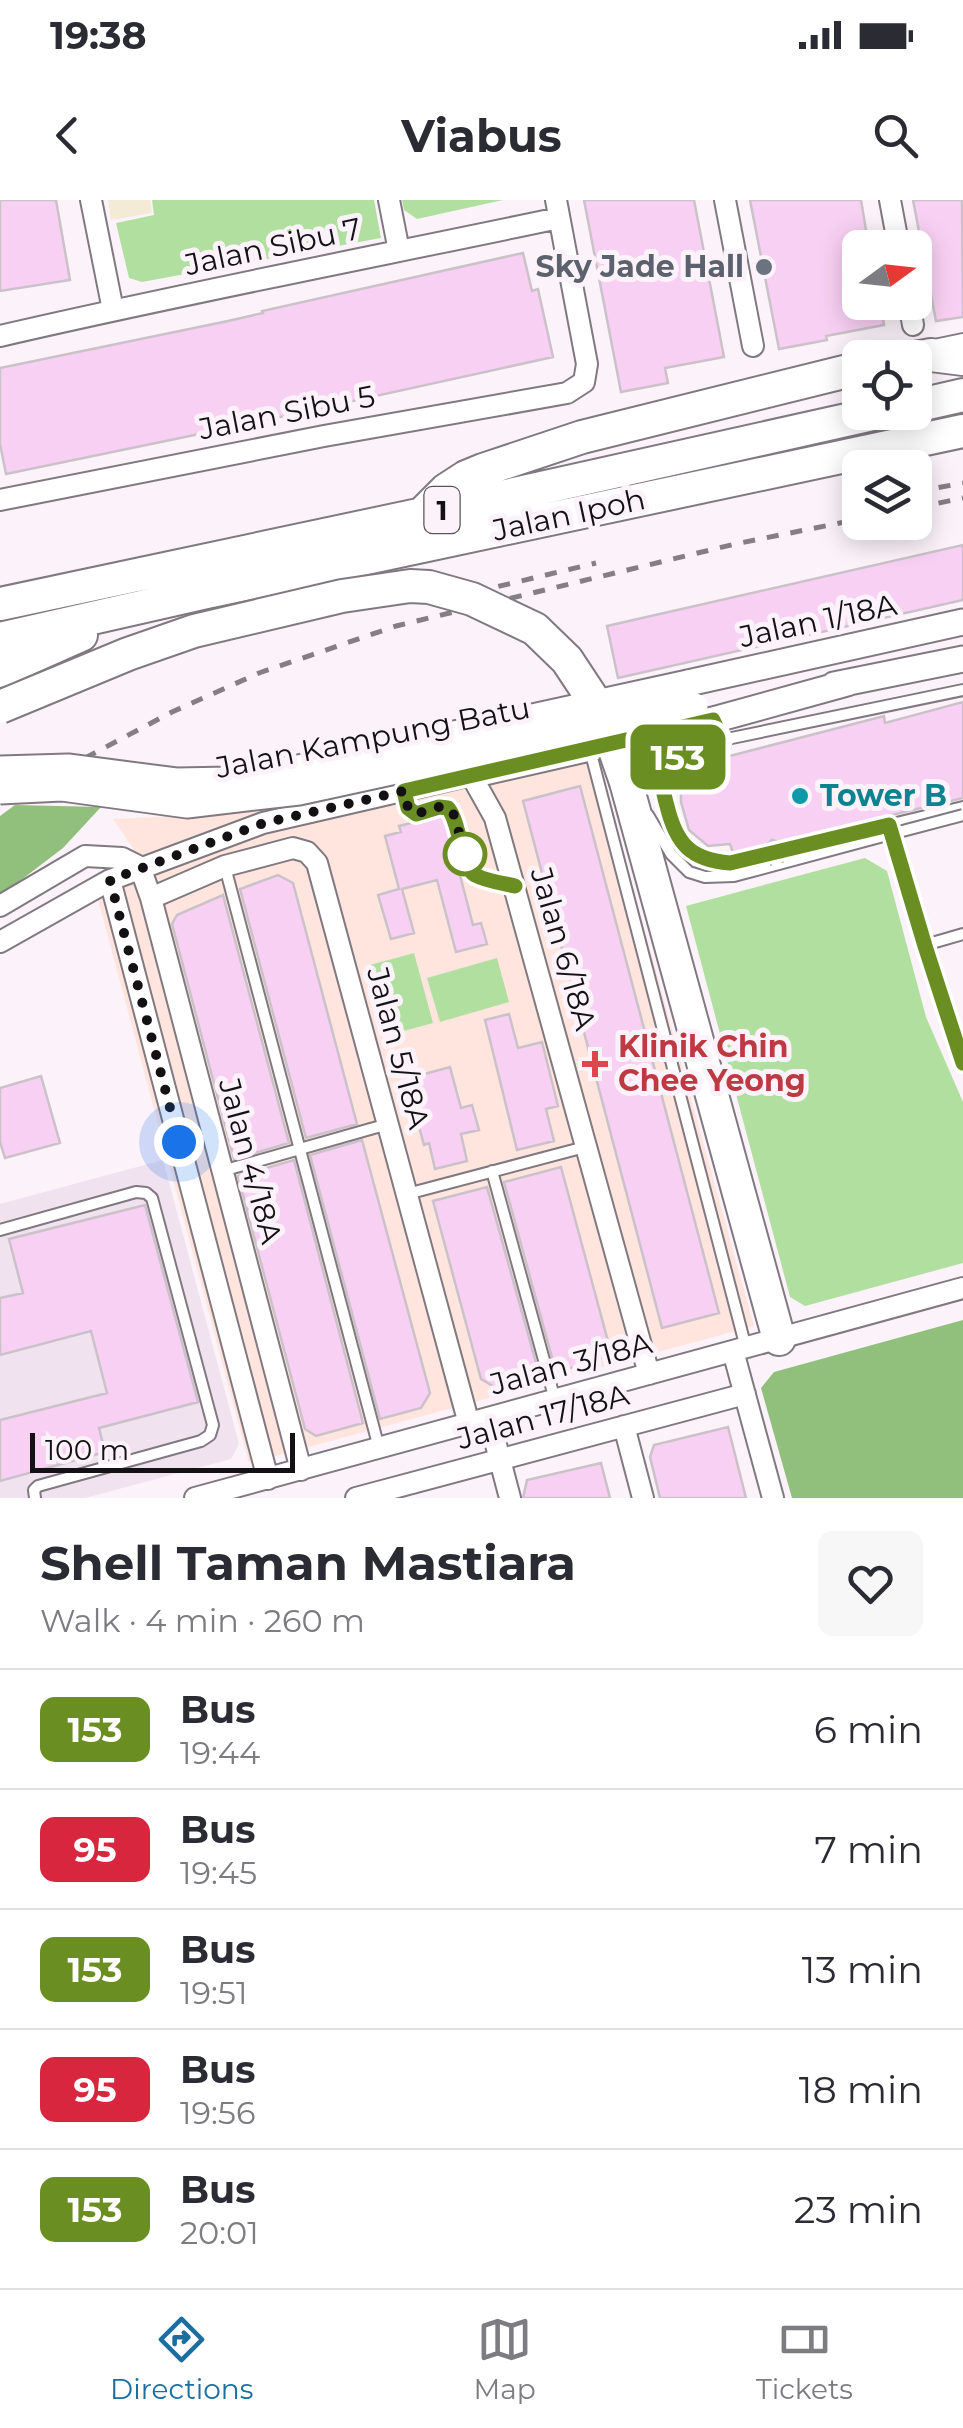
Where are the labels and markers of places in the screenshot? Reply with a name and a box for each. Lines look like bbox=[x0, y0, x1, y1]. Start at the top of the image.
place label: Sky Jade Hall bbox=[536, 248, 744, 285]
marker: Sky Jade Hall bbox=[753, 256, 775, 278]
place label: Tower B bbox=[820, 777, 947, 814]
marker: Tower B bbox=[789, 785, 811, 807]
unlabelled marker bbox=[444, 833, 486, 875]
place label: Klinik Chin Chee Yeong bbox=[618, 1028, 806, 1099]
marker: Klinik Chin Chee Yeong bbox=[582, 1051, 608, 1077]

